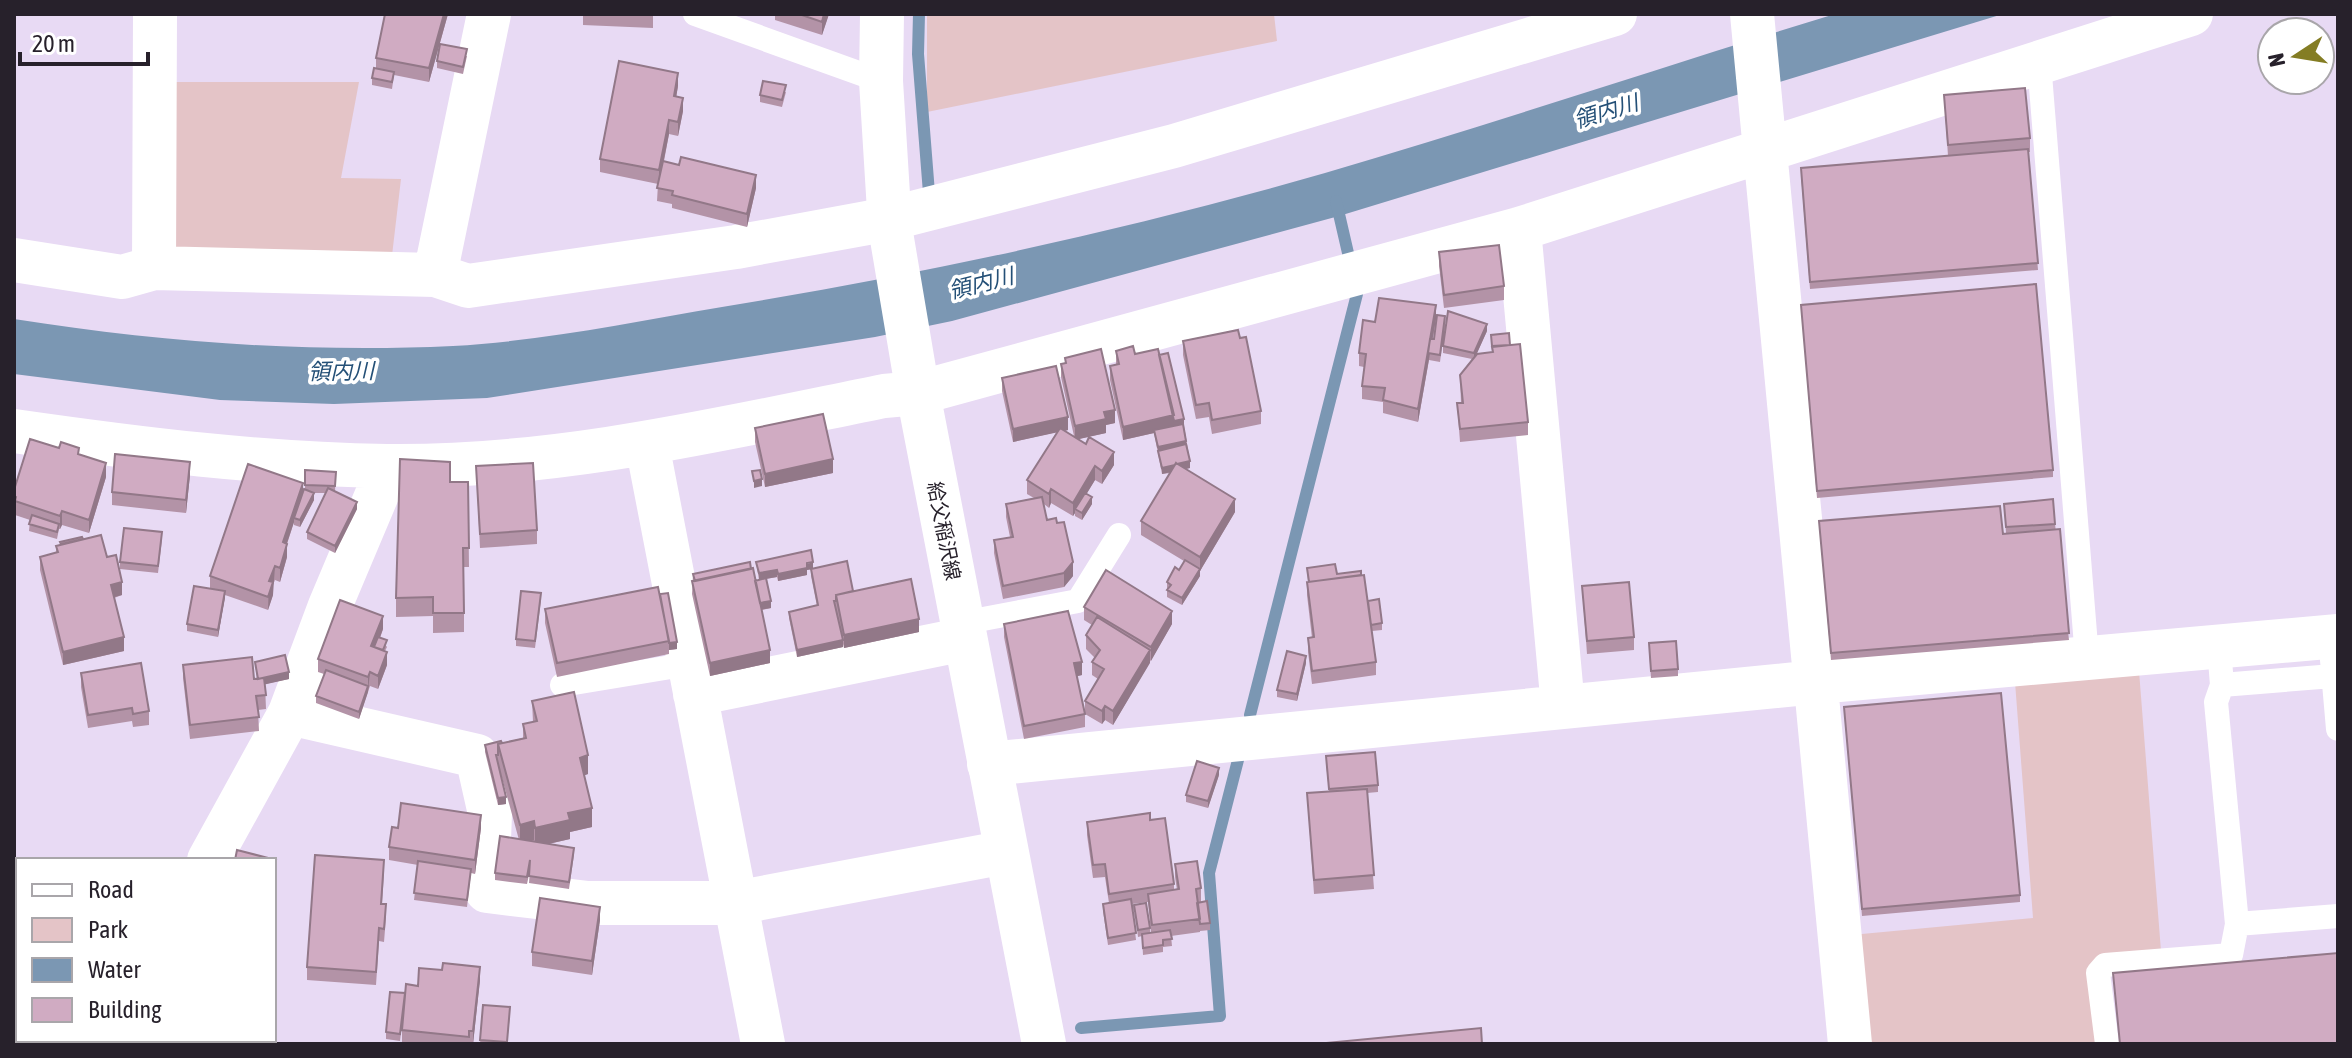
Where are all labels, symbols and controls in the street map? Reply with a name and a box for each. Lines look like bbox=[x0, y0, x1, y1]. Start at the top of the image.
scale bar bbox=[20, 16, 148, 66]
north arrow bbox=[2256, 16, 2336, 96]
text: 20 m bbox=[32, 30, 75, 57]
text: N bbox=[2262, 51, 2291, 69]
water label: 領内川 bbox=[1571, 88, 1643, 133]
water label: 領内川 bbox=[946, 262, 1018, 304]
water label: 領内川 bbox=[308, 357, 376, 385]
street label: 給父稲沢線 bbox=[924, 480, 965, 582]
legend bbox=[16, 858, 276, 1042]
text: Road bbox=[88, 876, 134, 903]
text: Park bbox=[88, 916, 129, 943]
text: Water bbox=[88, 956, 141, 983]
text: Building bbox=[88, 996, 162, 1023]

